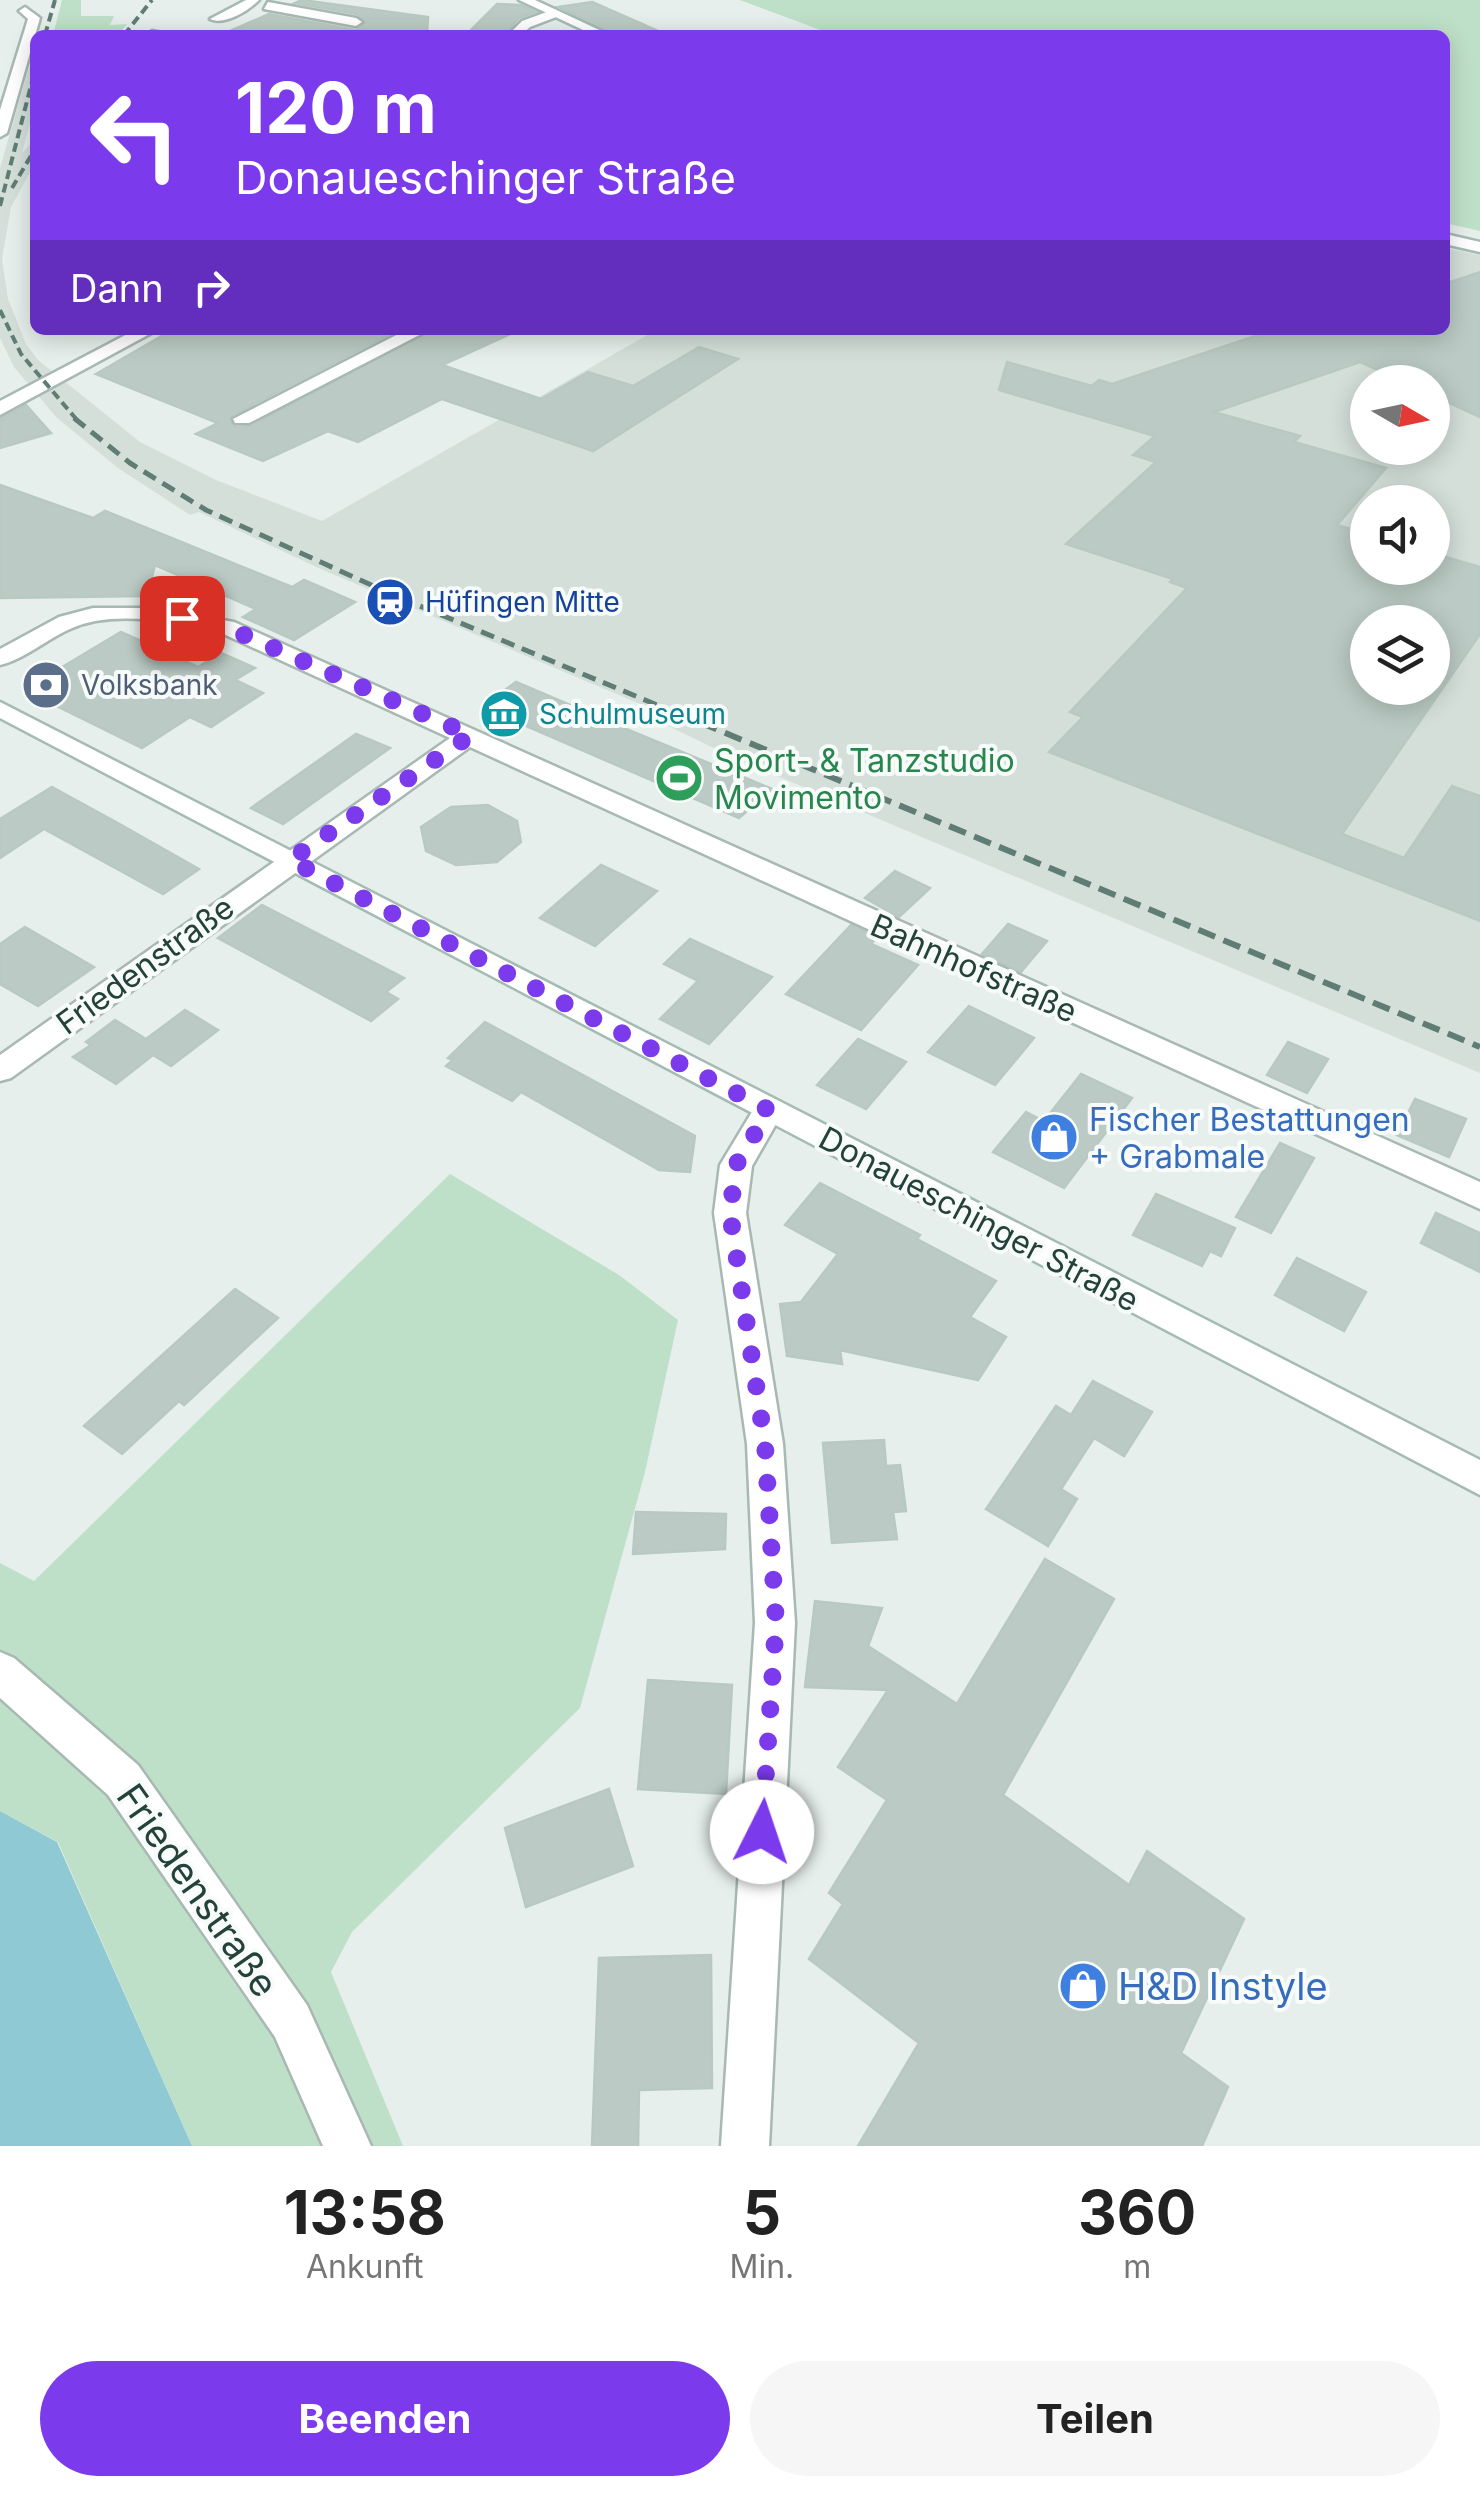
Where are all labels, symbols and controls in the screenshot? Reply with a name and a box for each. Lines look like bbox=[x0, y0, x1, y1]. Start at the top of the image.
text: 120 m bbox=[235, 65, 437, 150]
icon: left bbox=[70, 70, 200, 200]
text: Donaueschinger Straße bbox=[235, 150, 736, 205]
icon: right bbox=[184, 260, 239, 315]
text: Dann bbox=[70, 265, 164, 311]
north arrow bbox=[1350, 365, 1450, 465]
map controls bbox=[1350, 365, 1450, 705]
button: sound bbox=[1350, 485, 1450, 585]
pin bbox=[140, 576, 225, 661]
station icon: Hüfingen Mitte bbox=[364, 576, 416, 628]
place label: Hüfingen Mitte bbox=[425, 585, 620, 619]
icon: arrive bbox=[155, 591, 210, 646]
button: layers bbox=[1350, 605, 1450, 705]
bank icon: Volksbank bbox=[20, 659, 72, 711]
place label: Volksbank bbox=[81, 668, 218, 702]
museum icon: Schulmuseum bbox=[478, 688, 530, 740]
place label: Schulmuseum bbox=[539, 697, 726, 731]
place label: Sport- & Tanzstudio Movimento bbox=[714, 741, 1015, 817]
sports icon: Sport- & Tanzstudio Movimento bbox=[653, 752, 705, 804]
street label: Friedenstraße bbox=[49, 888, 241, 1042]
street label: Bahnhofstraße bbox=[865, 905, 1083, 1031]
place label: Fischer Bestattungen + Grabmale bbox=[1089, 1100, 1410, 1176]
shop icon: Fischer Bestattungen + Grabmale bbox=[1028, 1111, 1080, 1163]
street label: Donaueschinger Straße bbox=[813, 1118, 1145, 1320]
street label: Friedenstraße bbox=[108, 1775, 288, 2005]
position arrow bbox=[710, 1780, 814, 1884]
shop icon: H&D Instyle bbox=[1057, 1960, 1109, 2012]
place label: H&D Instyle bbox=[1118, 1963, 1328, 2009]
text: 13:58 bbox=[284, 2176, 446, 2248]
text: 5 bbox=[743, 2176, 781, 2248]
text: 360 bbox=[1078, 2176, 1196, 2248]
text: Ankunft bbox=[306, 2247, 424, 2286]
text: Min. bbox=[730, 2247, 794, 2286]
text: m bbox=[1123, 2247, 1151, 2286]
button: Beenden bbox=[40, 2361, 730, 2476]
button: Teilen bbox=[750, 2361, 1440, 2476]

